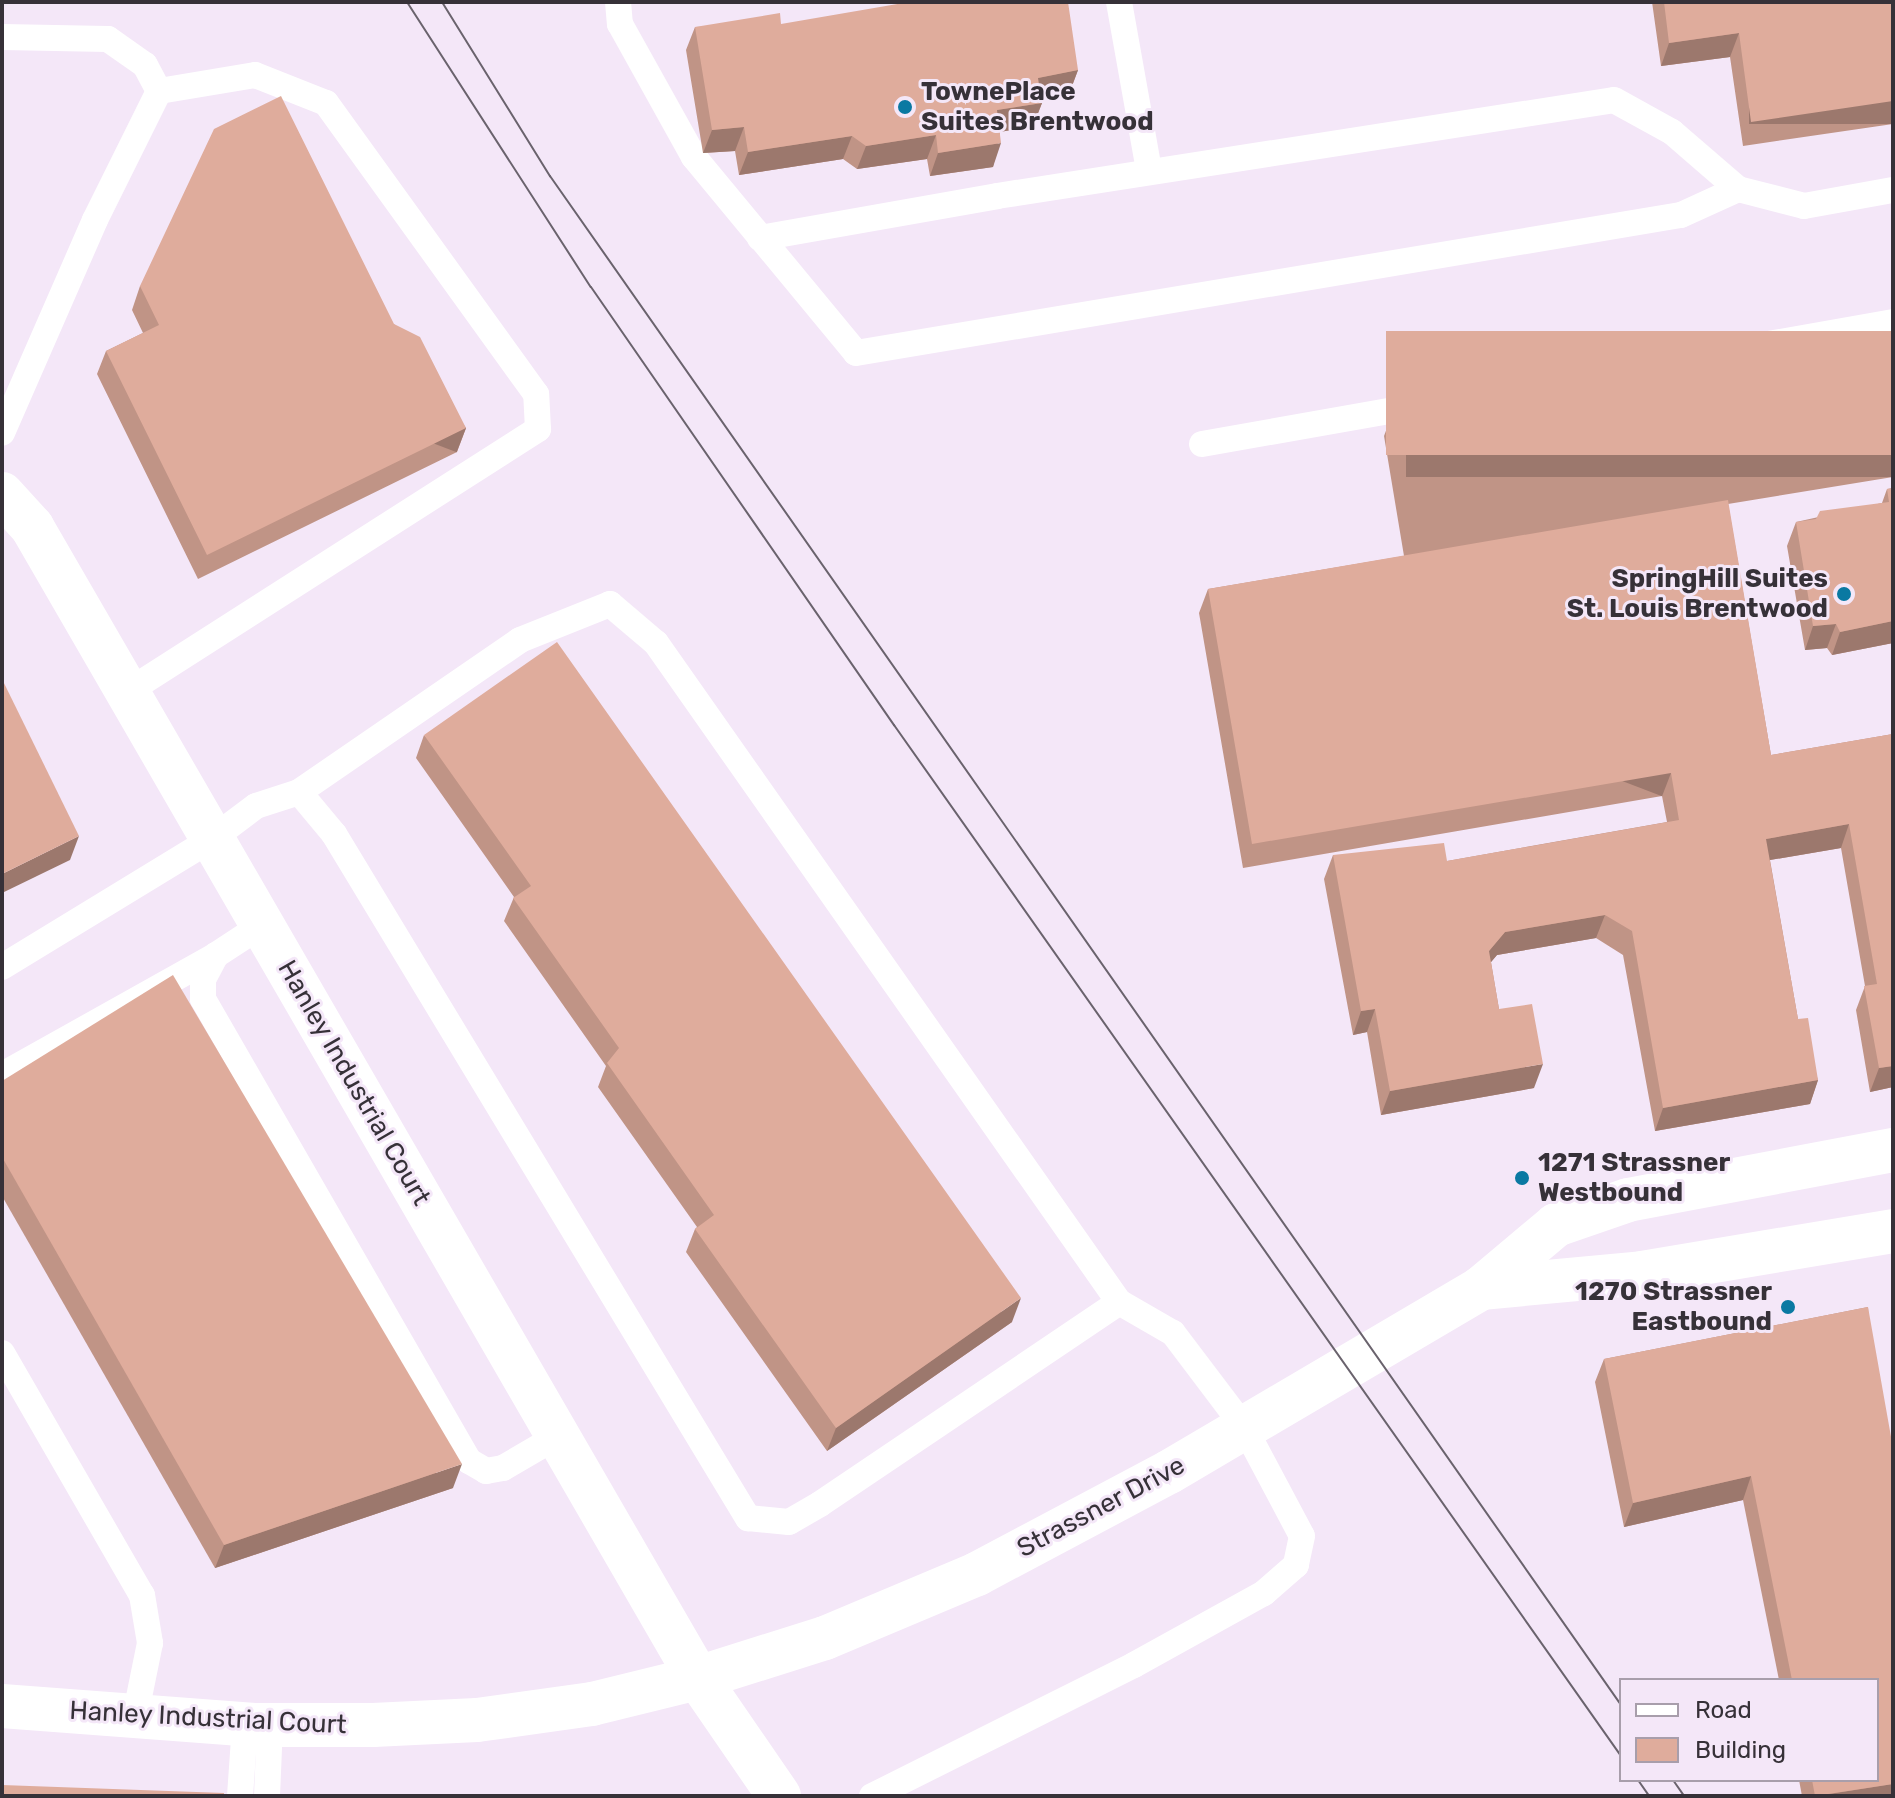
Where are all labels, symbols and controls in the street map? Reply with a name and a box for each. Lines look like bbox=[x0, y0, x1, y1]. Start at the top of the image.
place label: TownePlace Suites Brentwood bbox=[921, 76, 1154, 138]
marker: TownePlace Suites Brentwood bbox=[896, 98, 914, 116]
place label: SpringHill Suites St. Louis Brentwood bbox=[1567, 563, 1828, 624]
marker: SpringHill Suites St. Louis Brentwood bbox=[1835, 585, 1853, 603]
street label: Hanley Industrial Court bbox=[271, 955, 437, 1211]
place label: 1271 Strassner Westbound bbox=[1538, 1147, 1730, 1208]
marker: 1271 Strassner Westbound bbox=[1513, 1169, 1531, 1187]
place label: 1270 Strassner Eastbound bbox=[1575, 1276, 1772, 1338]
marker: 1270 Strassner Eastbound bbox=[1779, 1298, 1797, 1316]
street label: Strassner Drive bbox=[1012, 1450, 1190, 1564]
legend bbox=[1619, 1678, 1879, 1782]
street label: Hanley Industrial Court bbox=[68, 1695, 348, 1741]
text: Road bbox=[1695, 1696, 1752, 1724]
text: Building bbox=[1695, 1736, 1786, 1764]

